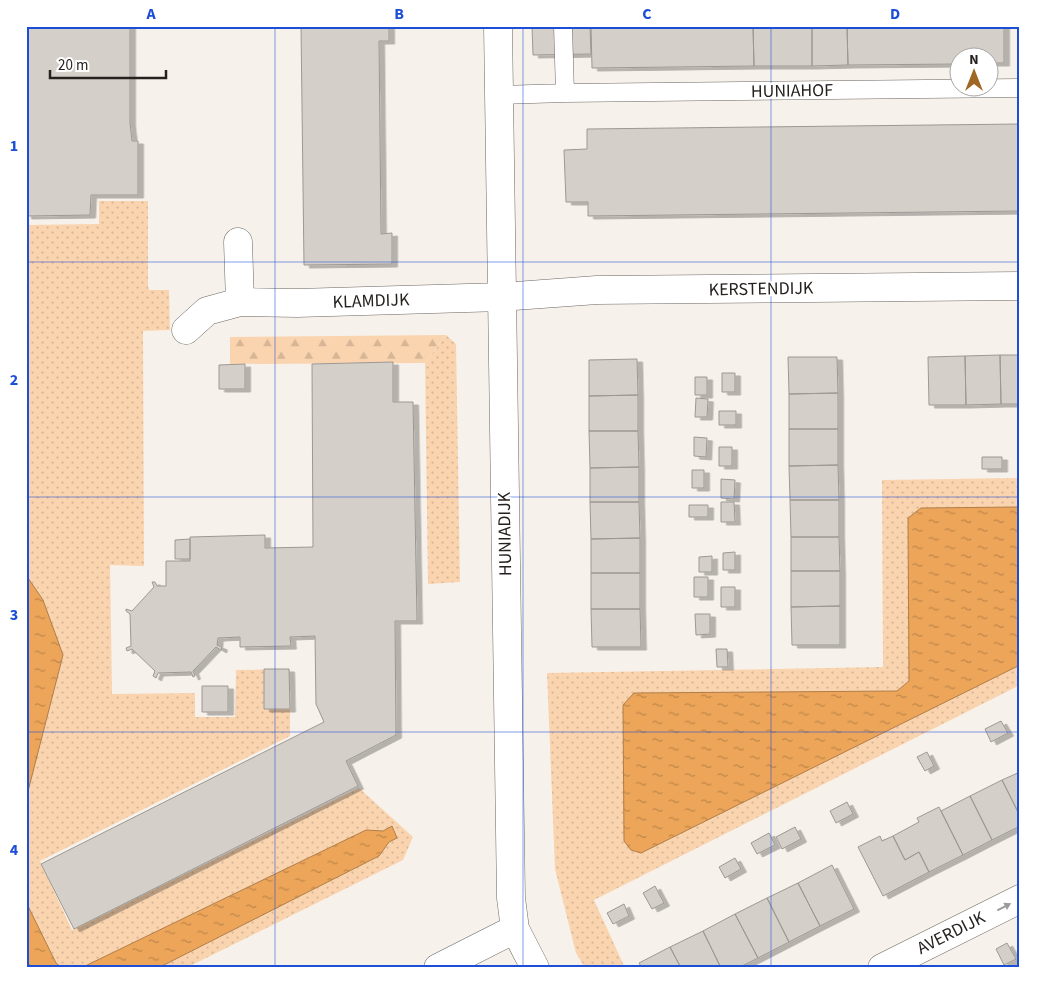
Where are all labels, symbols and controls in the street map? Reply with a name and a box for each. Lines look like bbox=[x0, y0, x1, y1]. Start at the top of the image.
text: A bbox=[145, 3, 156, 25]
text: B bbox=[394, 3, 404, 25]
text: C bbox=[642, 3, 652, 25]
text: D bbox=[890, 3, 900, 25]
scale bar bbox=[50, 48, 166, 80]
north arrow bbox=[948, 48, 998, 98]
text: N bbox=[969, 50, 979, 70]
text: 20 m bbox=[58, 55, 88, 76]
street label: HUNIAHOF bbox=[751, 78, 833, 104]
text: 1 bbox=[10, 135, 18, 157]
street label: KERSTENDIJK bbox=[708, 276, 814, 302]
street label: KLAMDIJK bbox=[332, 287, 410, 315]
text: 2 bbox=[10, 369, 18, 391]
street label: HUNIADIJK bbox=[492, 491, 518, 576]
text: 3 bbox=[10, 604, 18, 626]
text: 4 bbox=[10, 839, 19, 861]
one-way arrow bbox=[996, 903, 1011, 911]
street label: AVERDIJK bbox=[913, 905, 990, 961]

